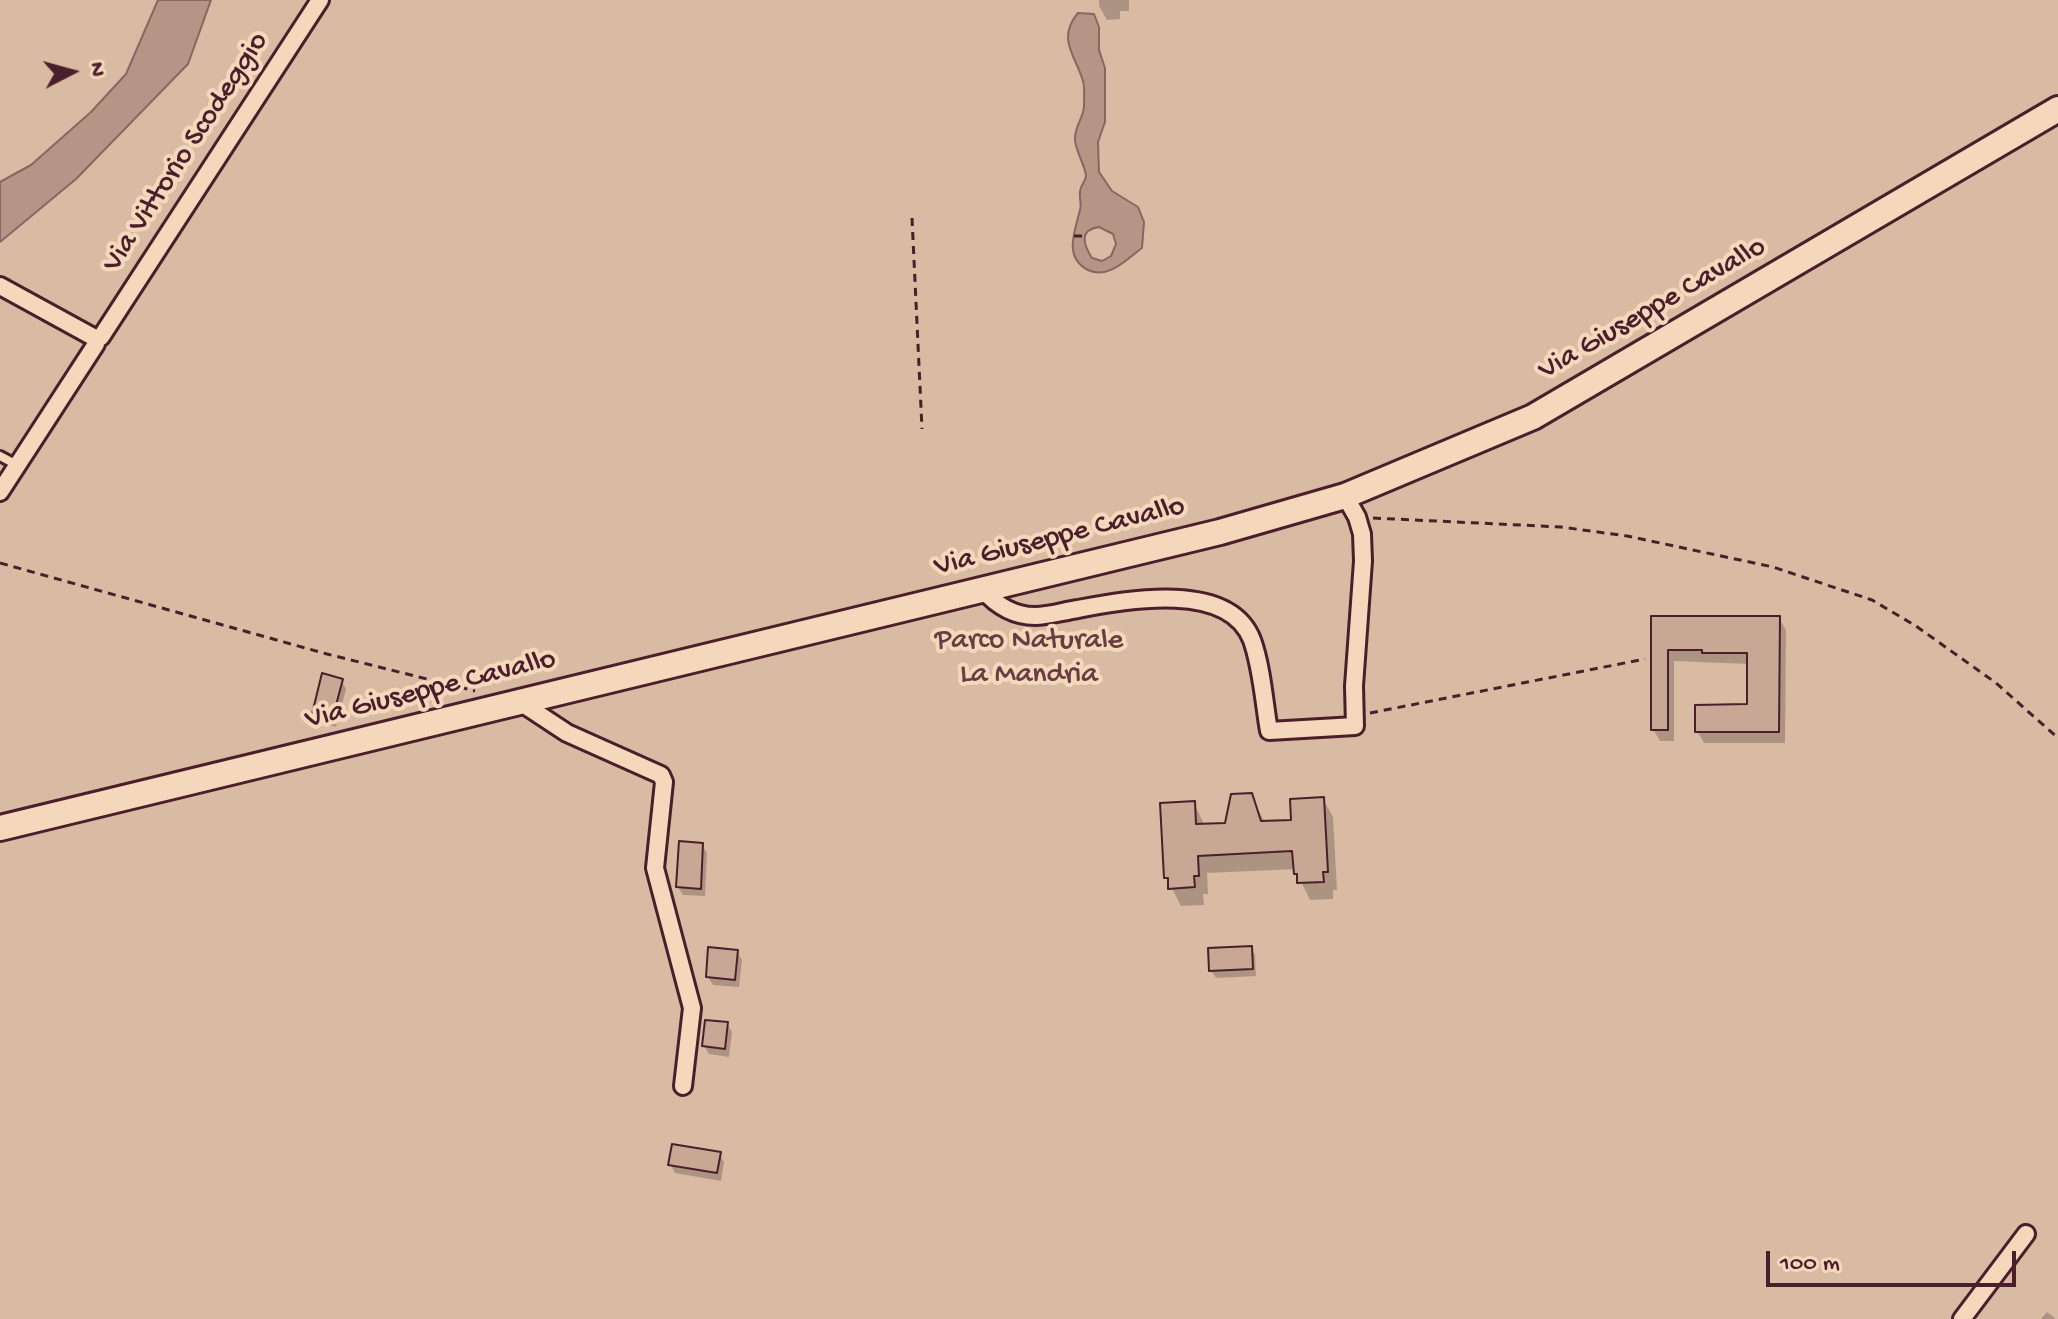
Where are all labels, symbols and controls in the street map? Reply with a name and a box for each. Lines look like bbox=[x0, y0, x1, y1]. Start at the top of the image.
street label: Via Vittorio Scodeggio bbox=[96, 26, 278, 280]
north arrow bbox=[32, 32, 112, 112]
text: N bbox=[82, 61, 110, 78]
street label: Via Giuseppe Cavallo bbox=[1533, 230, 1773, 390]
street label: Via Giuseppe Cavallo bbox=[931, 489, 1189, 587]
park label: Parco Naturale La Mandria bbox=[935, 624, 1123, 694]
street label: Via Giuseppe Cavallo bbox=[302, 642, 560, 740]
scale bar bbox=[1770, 1235, 2020, 1285]
text: 100 m bbox=[1780, 1250, 1840, 1279]

